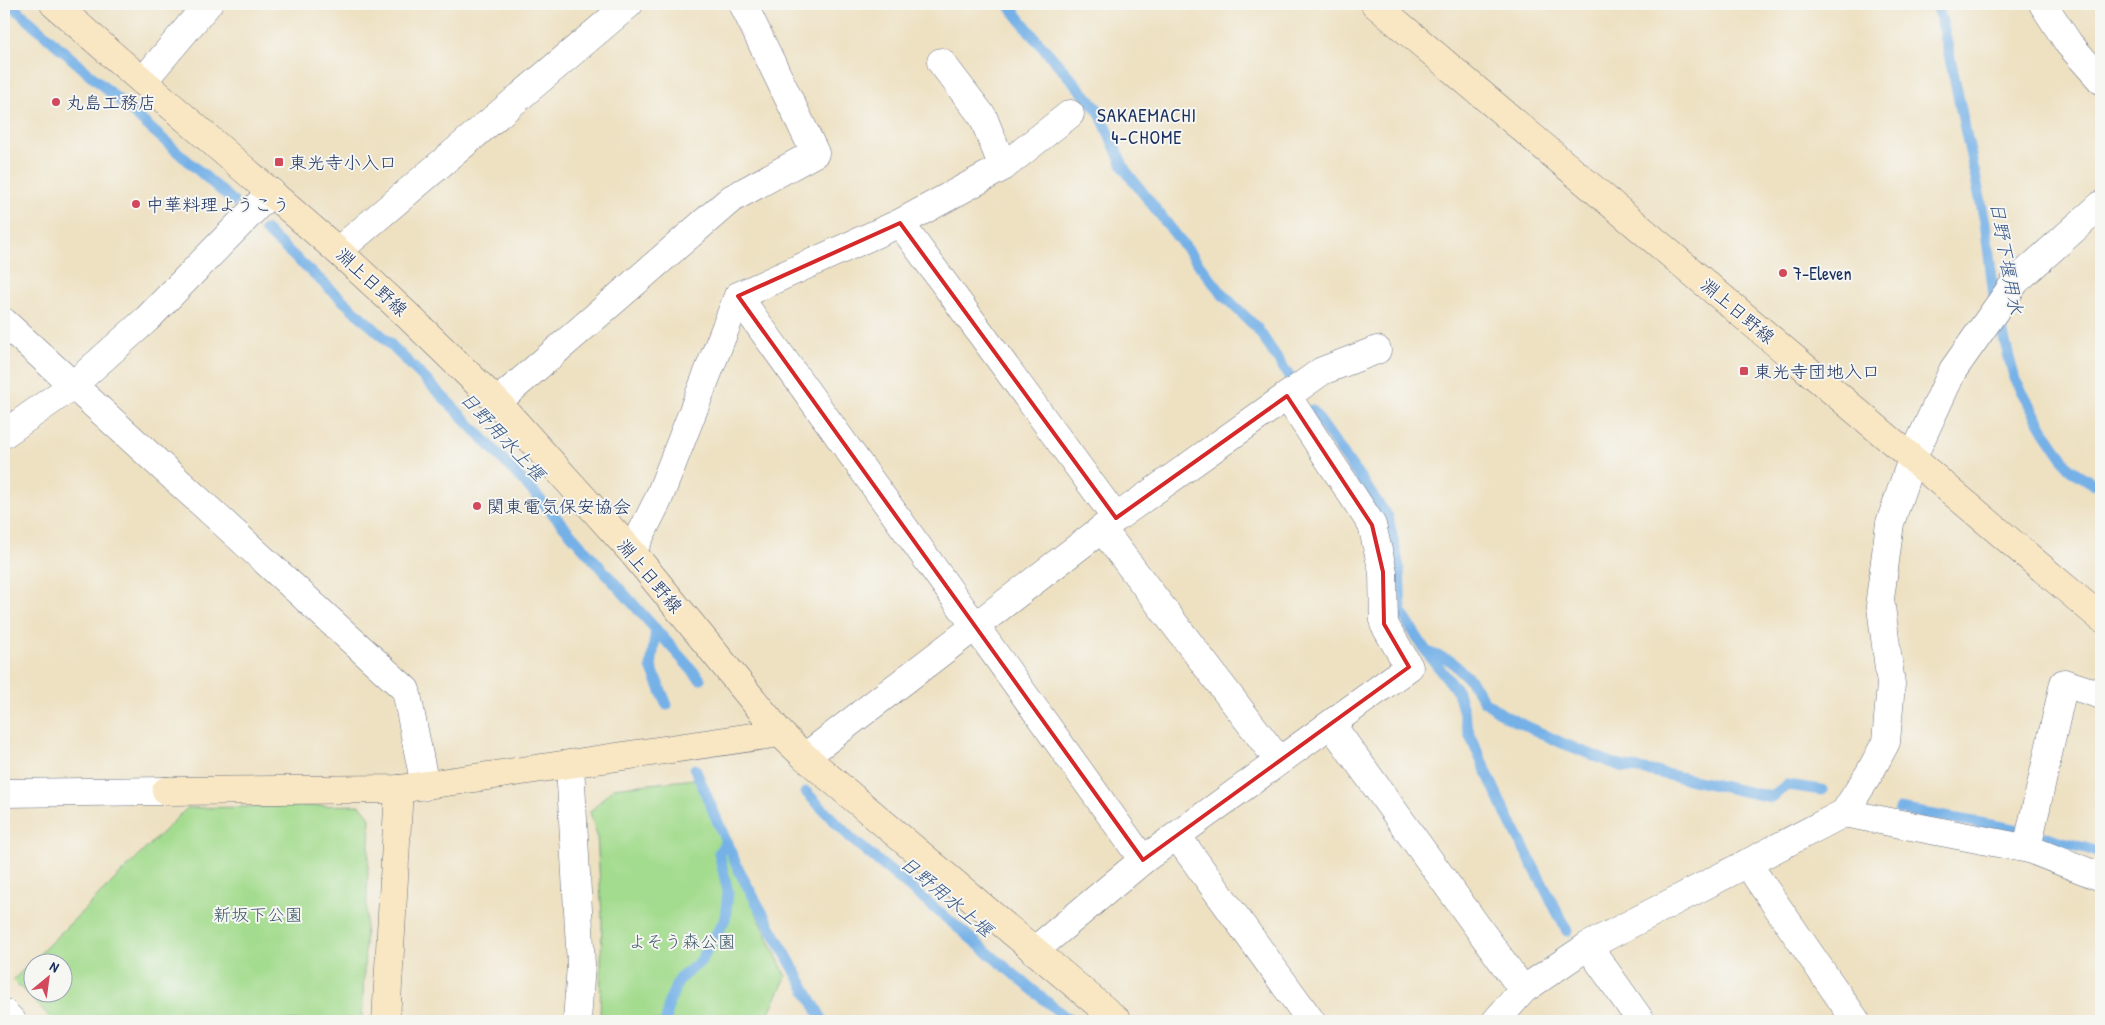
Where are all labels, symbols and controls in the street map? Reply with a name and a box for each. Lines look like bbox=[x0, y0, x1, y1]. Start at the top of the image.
place label: 丸島工務店 bbox=[66, 90, 156, 115]
marker: 丸島工務店 bbox=[50, 96, 62, 108]
district label: SAKAEMACHI 4-CHOME bbox=[1097, 102, 1197, 150]
place label: 東光寺小入口 bbox=[289, 150, 397, 175]
marker: 東光寺小入口 bbox=[273, 156, 285, 168]
place label: 中華料理ようこう bbox=[146, 192, 290, 217]
marker: 中華料理ようこう bbox=[130, 198, 142, 210]
water label: 日野下堰用水 bbox=[1984, 200, 2030, 316]
street label: 淵上日野線 bbox=[331, 242, 413, 322]
place label: 7-Eleven bbox=[1793, 261, 1852, 286]
marker: 7-Eleven bbox=[1777, 267, 1789, 279]
street label: 淵上日野線 bbox=[1695, 272, 1781, 350]
place label: 東光寺団地入口 bbox=[1754, 359, 1880, 384]
marker: 東光寺団地入口 bbox=[1738, 365, 1750, 377]
water label: 日野用水上堰 bbox=[455, 385, 553, 488]
place label: 関東電気保安協会 bbox=[487, 494, 631, 519]
marker: 関東電気保安協会 bbox=[471, 500, 483, 512]
street label: 淵上日野線 bbox=[611, 533, 689, 619]
water label: 日野用水上堰 bbox=[895, 849, 1001, 944]
park label: 新坂下公園 bbox=[213, 902, 303, 927]
park label: よそう森公園 bbox=[628, 929, 736, 954]
north arrow bbox=[22, 952, 72, 1002]
text: N bbox=[47, 956, 63, 977]

